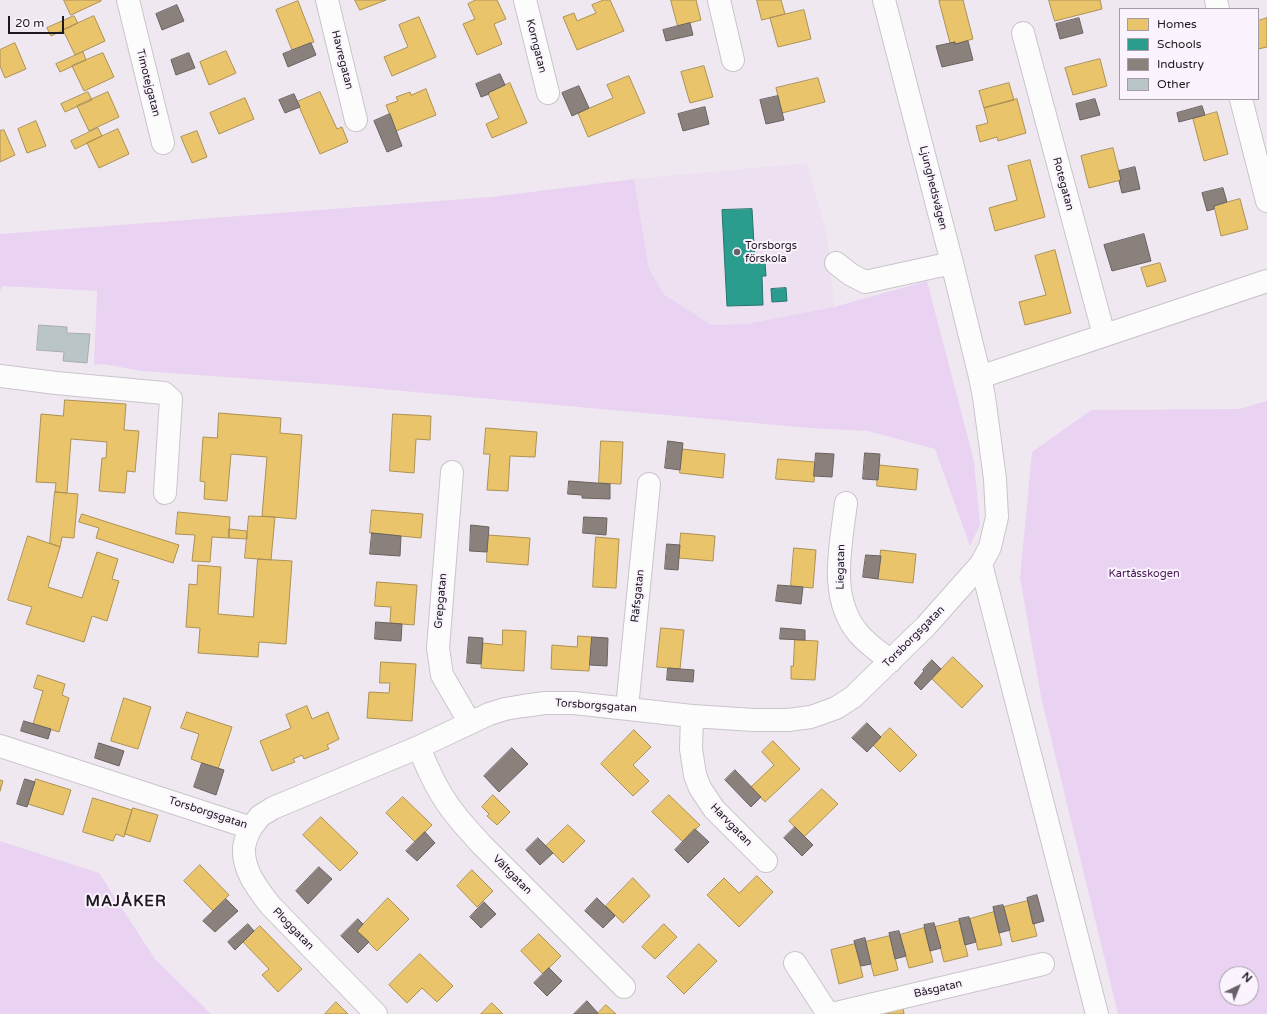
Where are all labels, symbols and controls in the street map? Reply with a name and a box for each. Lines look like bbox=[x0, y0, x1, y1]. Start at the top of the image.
scale bar bbox=[10, 8, 66, 34]
legend bbox=[1119, 8, 1259, 100]
text: 20 m bbox=[15, 16, 44, 30]
text: Homes bbox=[1157, 17, 1197, 31]
street label: Korngatan bbox=[523, 18, 549, 74]
street label: Havregatan bbox=[328, 29, 356, 91]
text: Schools bbox=[1157, 37, 1201, 51]
street label: Timotejgatan bbox=[133, 48, 163, 118]
text: Industry bbox=[1157, 57, 1204, 71]
text: Other bbox=[1157, 77, 1190, 91]
street label: Ljunghedsvägen bbox=[916, 144, 950, 232]
street label: Rotegatan bbox=[1050, 156, 1076, 212]
place label: Torsborgs förskola bbox=[745, 239, 797, 265]
marker: Torsborgs förskola bbox=[732, 247, 742, 257]
street label: Liegatan bbox=[834, 544, 848, 590]
park label: Kartåsskogen bbox=[1108, 567, 1180, 581]
street label: Räfsgatan bbox=[629, 569, 647, 623]
street label: Grepgatan bbox=[432, 573, 450, 629]
street label: Torsborgsgatan bbox=[880, 603, 948, 671]
street label: Torsborgsgatan bbox=[555, 697, 637, 715]
street label: Torsborgsgatan bbox=[167, 794, 249, 832]
street label: Harvgatan bbox=[707, 801, 755, 849]
street label: Vältgatan bbox=[490, 853, 534, 897]
district label: MAJÅKER bbox=[85, 893, 167, 911]
street label: Ploggatan bbox=[270, 905, 316, 953]
north arrow bbox=[1219, 966, 1259, 1006]
text: N bbox=[1239, 970, 1255, 985]
street label: Båsgatan bbox=[913, 977, 963, 1001]

